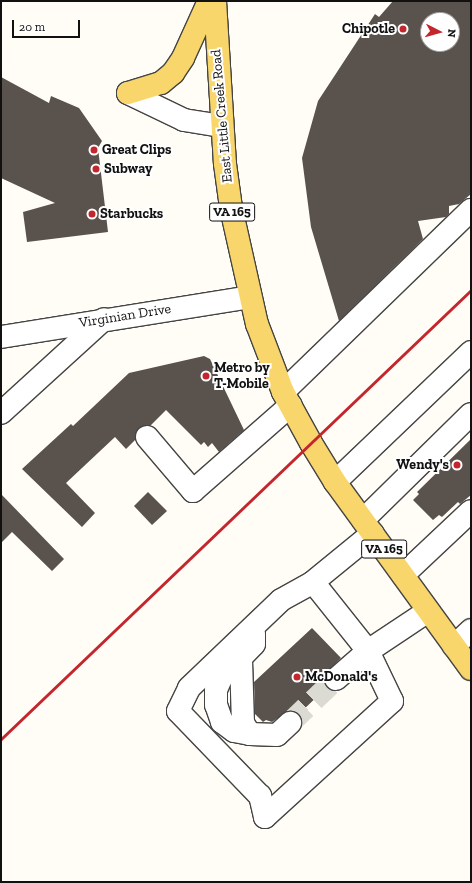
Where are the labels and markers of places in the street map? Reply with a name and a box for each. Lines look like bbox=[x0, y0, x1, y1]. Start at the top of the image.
place label: Chipotle bbox=[342, 21, 395, 37]
marker: Chipotle bbox=[398, 24, 408, 34]
place label: Great Clips bbox=[102, 142, 171, 158]
marker: Great Clips bbox=[89, 145, 99, 155]
place label: Subway bbox=[104, 161, 152, 177]
marker: Subway bbox=[91, 164, 101, 174]
place label: Starbucks bbox=[100, 206, 163, 222]
marker: Starbucks bbox=[87, 209, 97, 219]
place label: Metro by T-Mobile bbox=[214, 360, 270, 392]
marker: Metro by T-Mobile bbox=[201, 371, 211, 381]
place label: Wendy's bbox=[396, 457, 449, 473]
marker: Wendy's bbox=[452, 460, 462, 470]
place label: McDonald's bbox=[305, 669, 378, 685]
marker: McDonald's bbox=[292, 672, 302, 682]

